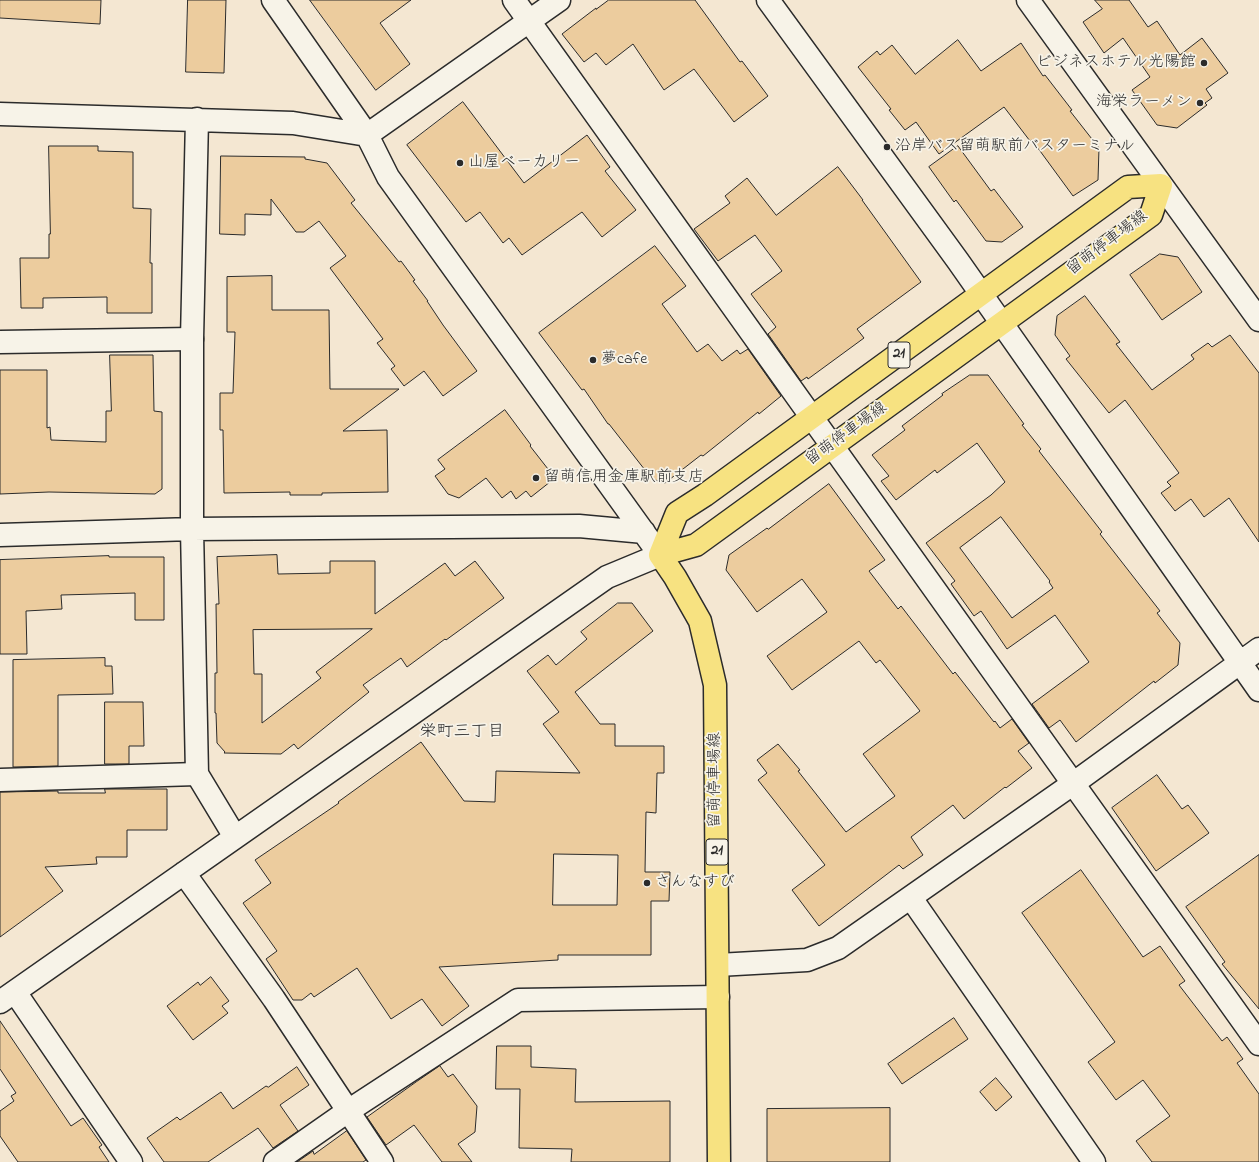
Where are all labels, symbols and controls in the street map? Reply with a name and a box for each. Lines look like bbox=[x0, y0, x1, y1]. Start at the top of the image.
place label: ビジネスホテル光陽館 bbox=[1036, 53, 1196, 73]
marker: ビジネスホテル光陽館 bbox=[1199, 58, 1209, 68]
place label: 海栄ラーメン bbox=[1096, 93, 1192, 113]
marker: 海栄ラーメン bbox=[1195, 98, 1205, 108]
place label: 沿岸バス留萌駅前バスターミナル bbox=[895, 137, 1135, 157]
marker: 沿岸バス留萌駅前バスターミナル bbox=[882, 142, 892, 152]
place label: 山屋ベーカリー bbox=[468, 153, 580, 173]
marker: 山屋ベーカリー bbox=[455, 158, 465, 168]
street label: 留萌停車場線 bbox=[1064, 207, 1152, 281]
road number: 21 bbox=[888, 342, 910, 368]
place label: 夢cafe bbox=[601, 350, 647, 370]
marker: 夢cafe bbox=[588, 355, 598, 365]
street label: 留萌停車場線 bbox=[803, 399, 891, 471]
place label: 留萌信用金庫駅前支店 bbox=[544, 468, 704, 488]
marker: 留萌信用金庫駅前支店 bbox=[531, 473, 541, 483]
district label: 栄町三丁目 bbox=[420, 723, 504, 743]
street label: 留萌停車場線 bbox=[706, 732, 726, 828]
road number: 21 bbox=[706, 839, 728, 865]
place label: さんなすび bbox=[655, 873, 735, 893]
marker: さんなすび bbox=[642, 878, 652, 888]

